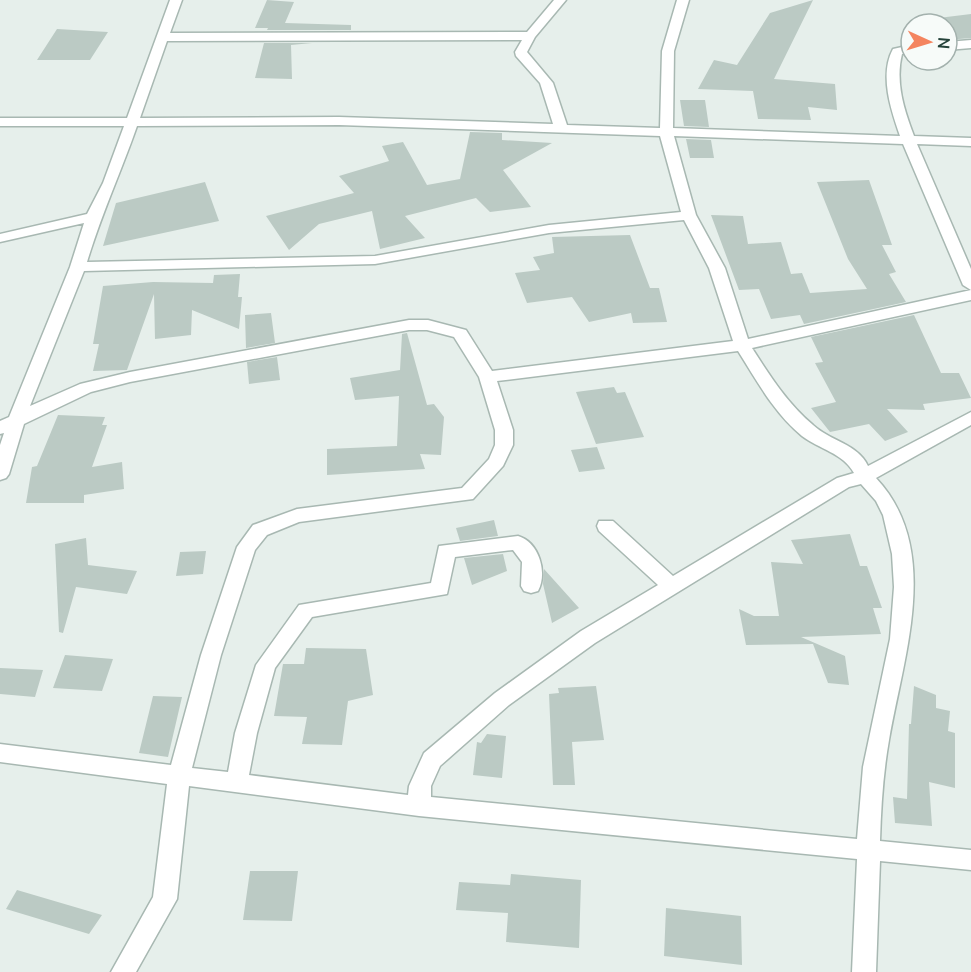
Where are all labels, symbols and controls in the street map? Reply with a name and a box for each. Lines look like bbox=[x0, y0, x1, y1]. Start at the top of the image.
north arrow bbox=[899, 12, 959, 72]
text: N bbox=[933, 37, 955, 50]

